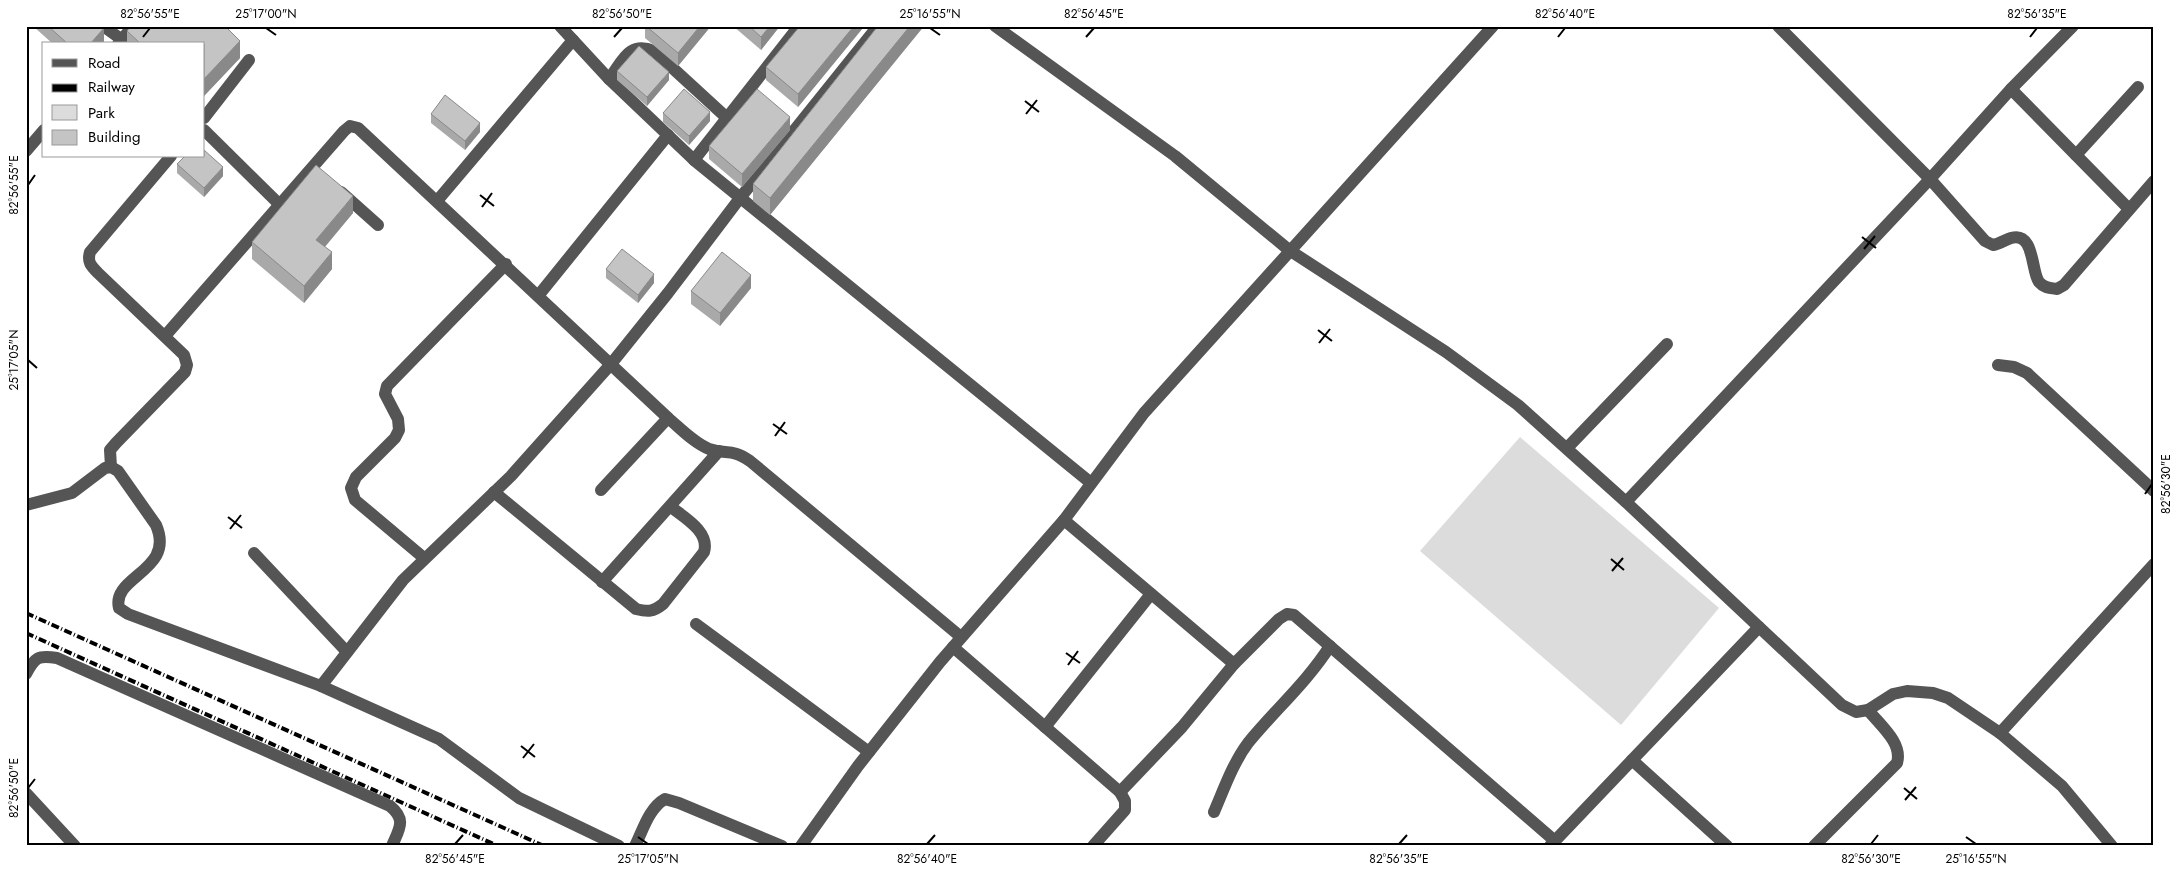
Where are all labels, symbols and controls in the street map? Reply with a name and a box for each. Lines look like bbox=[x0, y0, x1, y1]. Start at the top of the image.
text: 82°56'55"E bbox=[120, 5, 180, 23]
text: 25°17'00"N bbox=[235, 5, 297, 23]
text: 82°56'50"E bbox=[592, 5, 652, 23]
text: 25°16'55"N bbox=[899, 5, 961, 23]
text: 82°56'45"E bbox=[1064, 5, 1124, 23]
text: 82°56'40"E bbox=[1535, 5, 1595, 23]
text: 82°56'35"E bbox=[2007, 5, 2067, 23]
legend bbox=[42, 42, 205, 158]
text: Road bbox=[88, 52, 120, 74]
text: Railway bbox=[88, 76, 135, 98]
text: Park bbox=[88, 102, 115, 124]
text: Building bbox=[88, 126, 140, 148]
text: 82°56'55"E bbox=[5, 155, 23, 215]
text: 25°17'05"N bbox=[5, 330, 23, 390]
text: 82°56'30"E bbox=[2157, 454, 2175, 514]
text: 82°56'50"E bbox=[5, 758, 23, 818]
text: 82°56'45"E bbox=[425, 850, 485, 868]
text: 25°17'05"N bbox=[618, 850, 678, 868]
text: 82°56'40"E bbox=[897, 850, 957, 868]
text: 82°56'35"E bbox=[1369, 850, 1429, 868]
text: 82°56'30"E bbox=[1841, 850, 1901, 868]
text: 25°16'55"N bbox=[1945, 850, 2007, 868]

